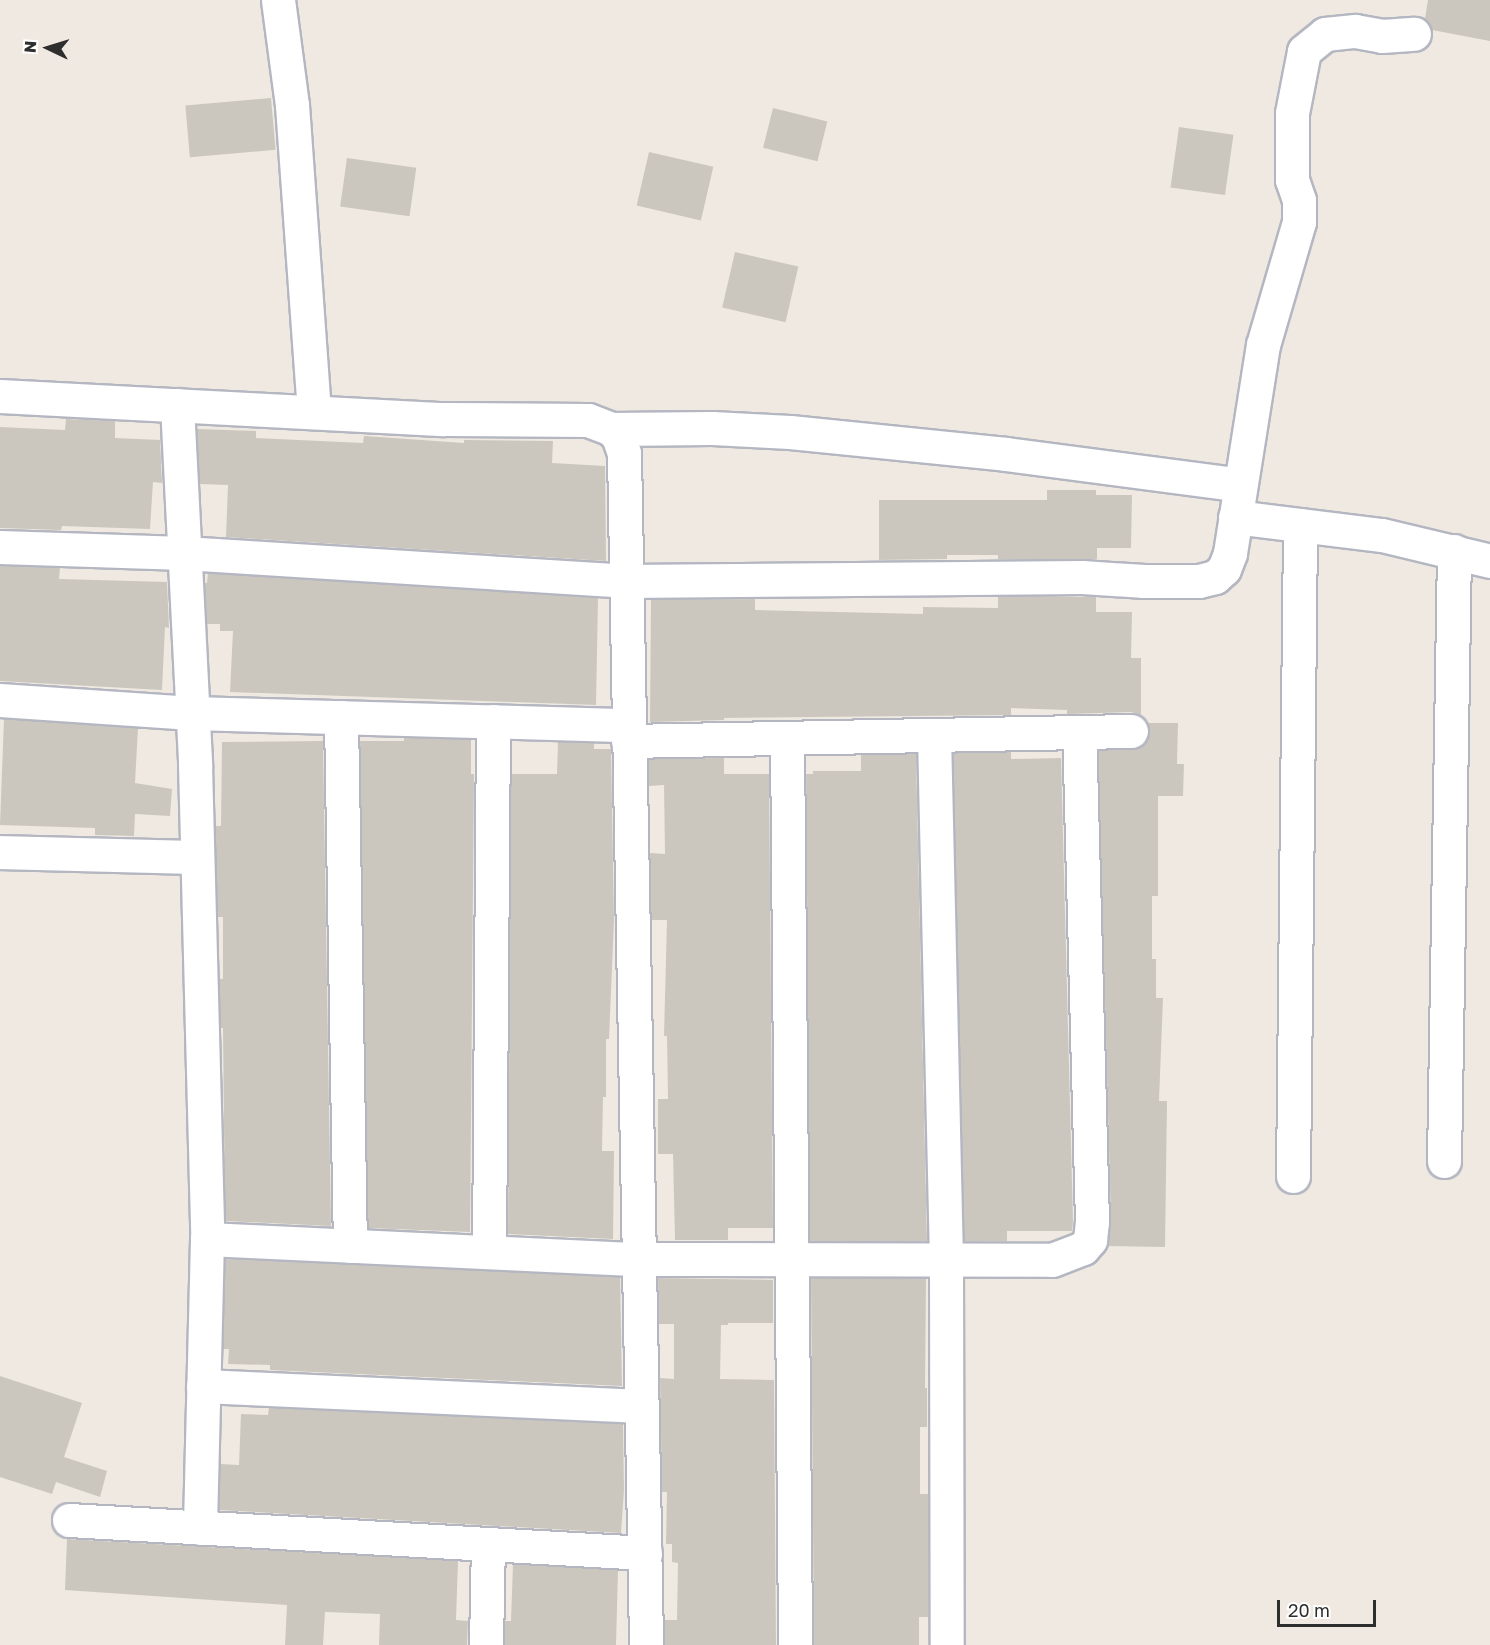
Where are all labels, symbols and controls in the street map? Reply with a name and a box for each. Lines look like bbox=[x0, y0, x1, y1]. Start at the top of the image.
north arrow bbox=[18, 18, 78, 78]
text: N bbox=[20, 40, 40, 54]
scale bar bbox=[1280, 1588, 1379, 1626]
text: 20 m bbox=[1288, 1599, 1330, 1621]

